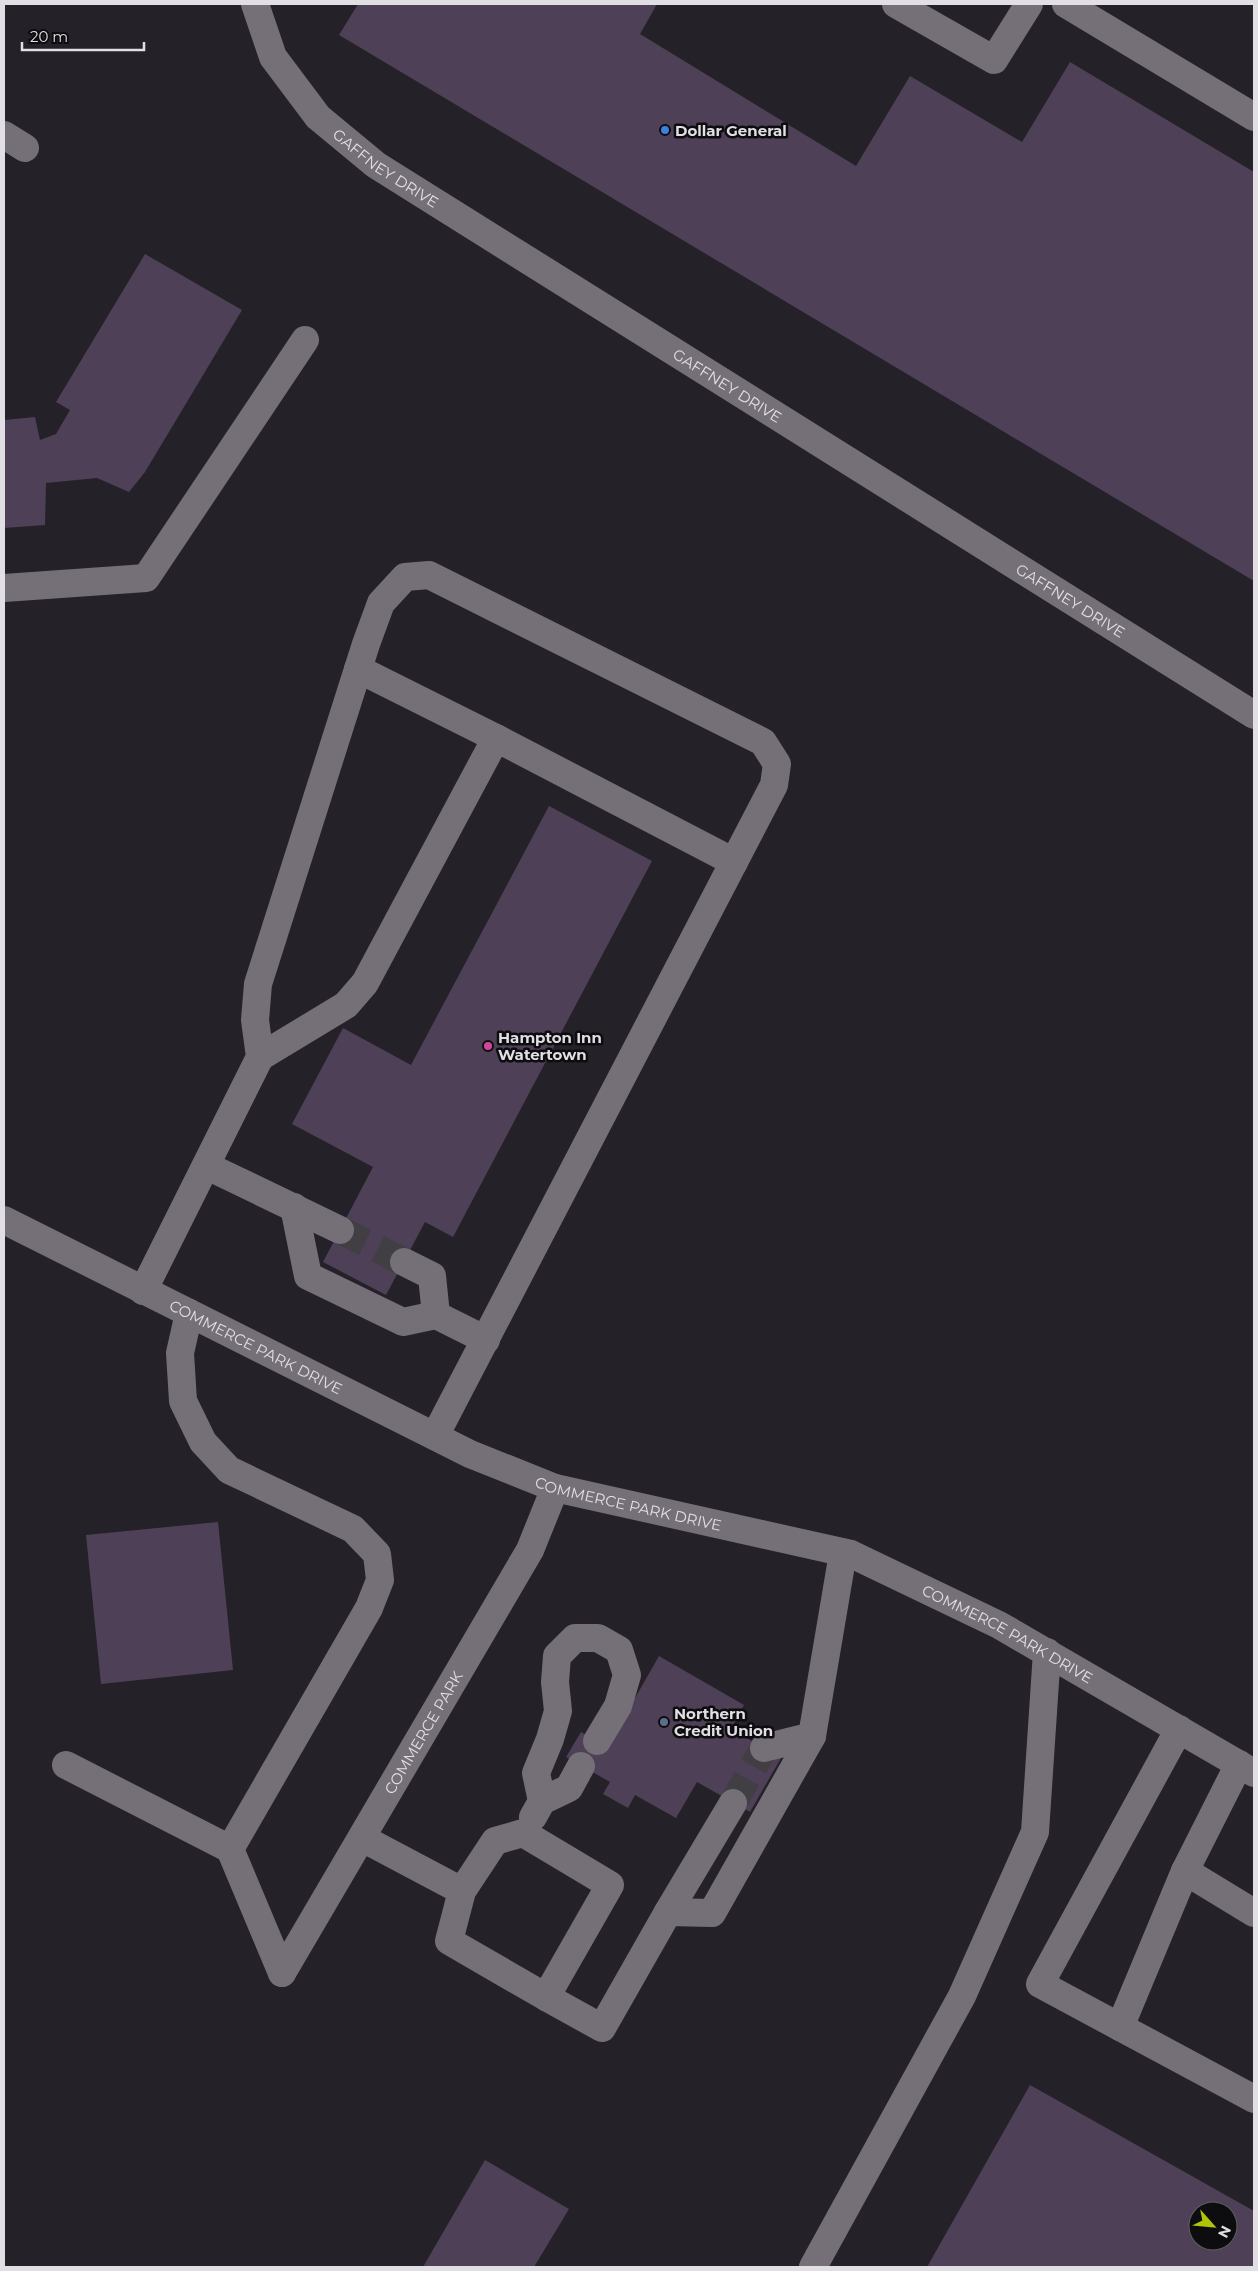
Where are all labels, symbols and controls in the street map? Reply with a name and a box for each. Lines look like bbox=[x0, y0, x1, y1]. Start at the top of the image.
scale bar bbox=[22, 20, 145, 52]
text: 20 m bbox=[30, 27, 68, 46]
place label: Dollar General bbox=[675, 121, 787, 140]
street label: GAFFNEY DRIVE bbox=[329, 124, 442, 211]
marker: Dollar General bbox=[659, 124, 671, 136]
street label: GAFFNEY DRIVE bbox=[670, 344, 785, 426]
street label: GAFFNEY DRIVE bbox=[1013, 559, 1129, 641]
place label: Hampton Inn Watertown bbox=[498, 1028, 602, 1064]
marker: Hampton Inn Watertown bbox=[482, 1040, 494, 1052]
street label: COMMERCE PARK DRIVE bbox=[166, 1295, 346, 1398]
street label: COMMERCE PARK DRIVE bbox=[532, 1472, 724, 1534]
street label: COMMERCE PARK DRIVE bbox=[919, 1580, 1096, 1687]
street label: COMMERCE PARK bbox=[380, 1667, 467, 1797]
place label: Northern Credit Union bbox=[674, 1704, 773, 1740]
marker: Northern Credit Union bbox=[658, 1716, 670, 1728]
north arrow bbox=[1188, 2201, 1238, 2251]
text: N bbox=[1214, 2223, 1235, 2241]

